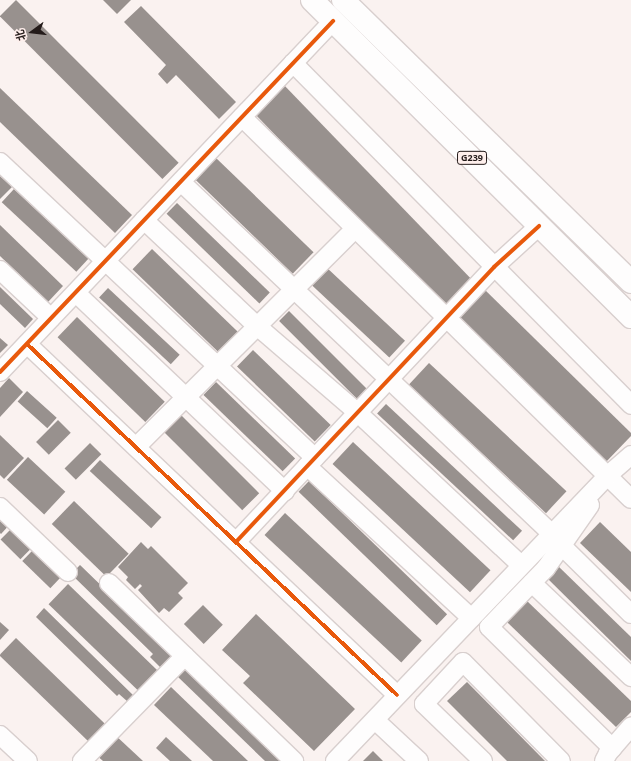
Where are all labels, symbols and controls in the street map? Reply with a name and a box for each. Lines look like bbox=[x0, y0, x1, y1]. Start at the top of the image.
north arrow bbox=[12, 12, 52, 52]
text: 北 bbox=[11, 28, 29, 42]
road number: G239 bbox=[457, 151, 487, 165]

